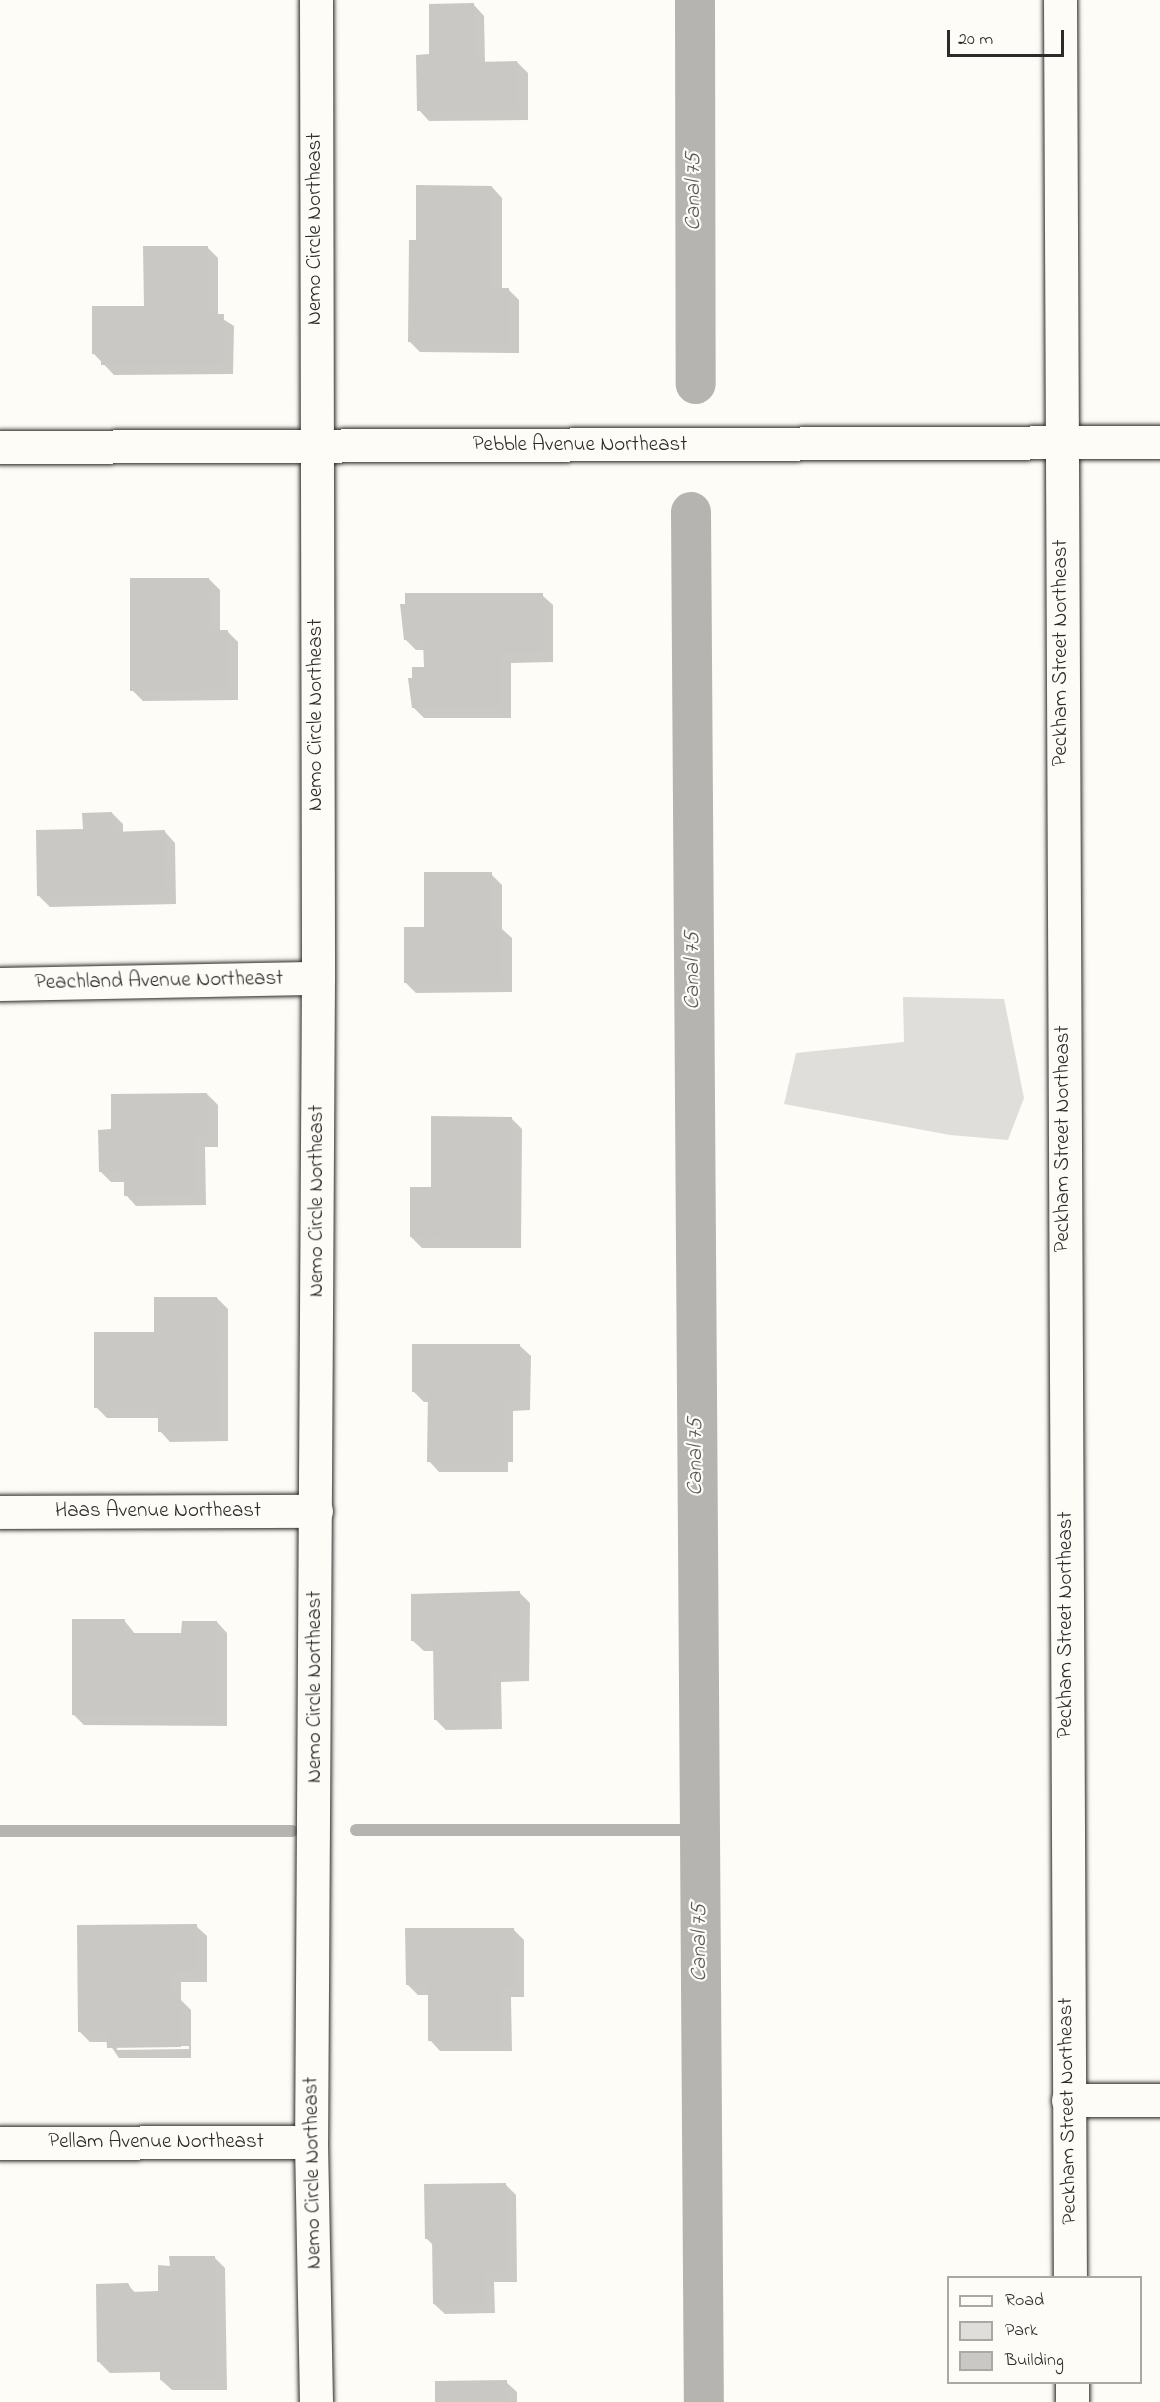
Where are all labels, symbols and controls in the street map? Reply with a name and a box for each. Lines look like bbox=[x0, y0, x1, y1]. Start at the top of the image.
scale bar bbox=[950, 18, 1067, 56]
text: 20 m bbox=[958, 27, 993, 53]
street label: Nemo Circle Northeast bbox=[302, 133, 328, 325]
water label: Canal 75 bbox=[682, 153, 708, 231]
street label: Pebble Avenue Northeast bbox=[473, 432, 687, 458]
street label: Peckham Street Northeast bbox=[1048, 540, 1074, 766]
street label: Nemo Circle Northeast bbox=[303, 619, 329, 811]
water label: Canal 75 bbox=[681, 932, 707, 1010]
street label: Peachland Avenue Northeast bbox=[35, 966, 283, 996]
street label: Peckham Street Northeast bbox=[1050, 1026, 1076, 1252]
street label: Nemo Circle Northeast bbox=[304, 1105, 330, 1297]
water label: Canal 75 bbox=[684, 1418, 710, 1496]
street label: Haas Avenue Northeast bbox=[55, 1498, 261, 1524]
street label: Peckham Street Northeast bbox=[1053, 1512, 1079, 1738]
street label: Nemo Circle Northeast bbox=[302, 1591, 328, 1783]
water label: Canal 75 bbox=[688, 1904, 714, 1982]
street label: Peckham Street Northeast bbox=[1053, 1997, 1083, 2225]
street label: Nemo Circle Northeast bbox=[299, 2077, 327, 2269]
street label: Pellam Avenue Northeast bbox=[48, 2129, 264, 2155]
legend bbox=[947, 2276, 1142, 2384]
text: Road bbox=[1005, 2288, 1044, 2314]
text: Park bbox=[1005, 2318, 1038, 2344]
text: Building bbox=[1005, 2348, 1064, 2374]

